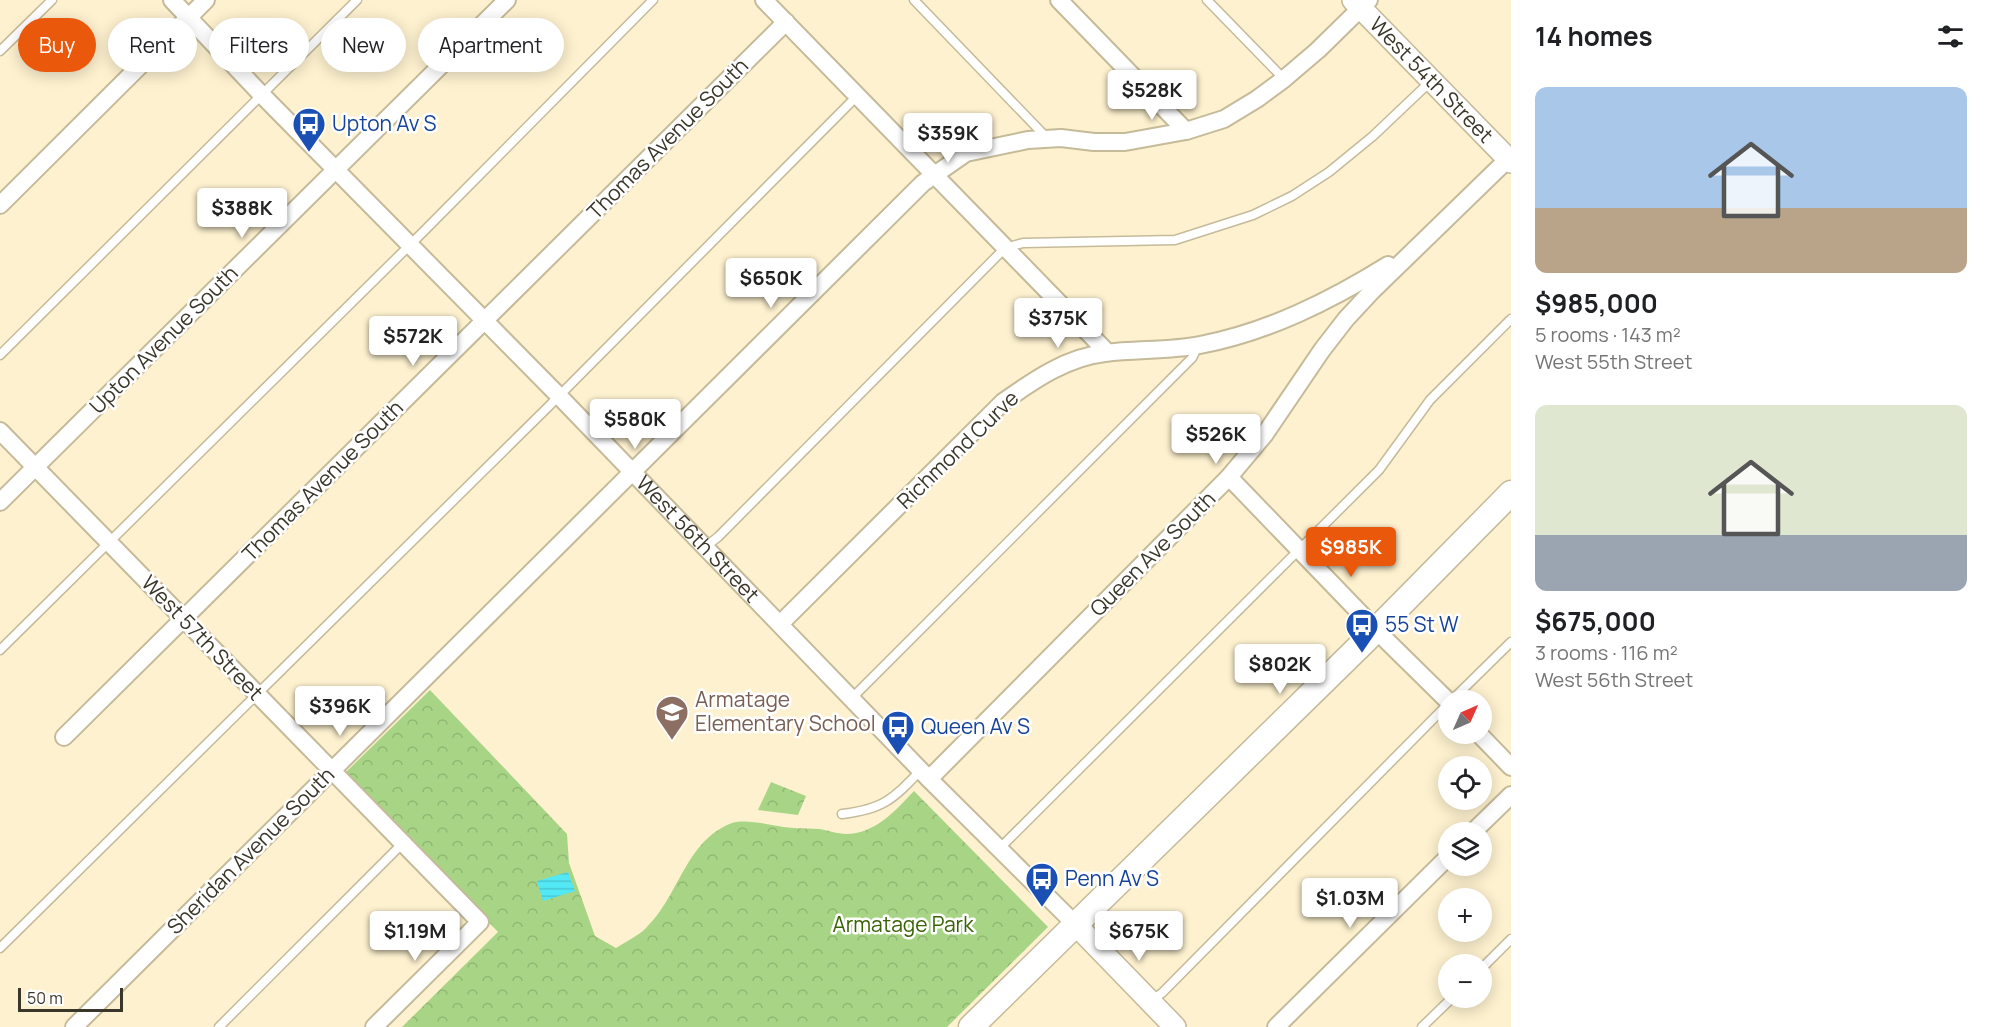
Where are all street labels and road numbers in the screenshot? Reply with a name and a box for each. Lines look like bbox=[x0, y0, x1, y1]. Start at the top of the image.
street label: West 54th Street bbox=[1364, 10, 1500, 149]
street label: Thomas Avenue South bbox=[581, 52, 754, 225]
street label: Upton Avenue South bbox=[83, 259, 244, 420]
street label: Richmond Curve bbox=[890, 384, 1024, 515]
street label: Thomas Avenue South bbox=[236, 394, 409, 567]
street label: West 56th Street bbox=[630, 469, 766, 608]
street label: Queen Ave South bbox=[1084, 485, 1221, 622]
street label: West 57th Street bbox=[136, 569, 270, 706]
street label: Sheridan Avenue South bbox=[161, 761, 340, 940]

